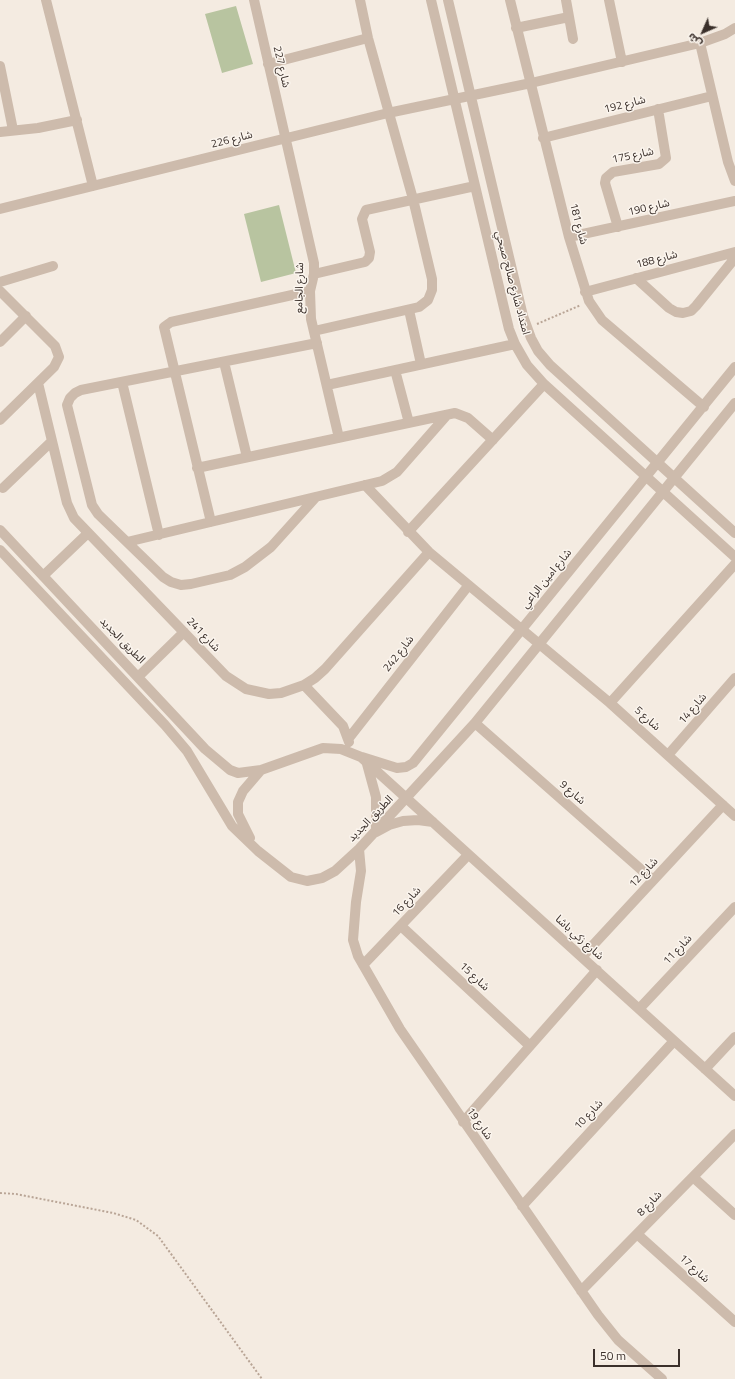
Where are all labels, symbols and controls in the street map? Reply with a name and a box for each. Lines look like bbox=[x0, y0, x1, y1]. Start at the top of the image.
north arrow bbox=[683, 12, 723, 52]
text: ش bbox=[684, 30, 706, 51]
street label: شارع 227 bbox=[270, 45, 292, 89]
street label: شارع 192 bbox=[603, 93, 647, 117]
street label: شارع 226 bbox=[210, 128, 254, 152]
street label: شارع 175 bbox=[611, 145, 655, 167]
street label: شارع 190 bbox=[627, 197, 671, 219]
street label: شارع 181 bbox=[566, 202, 590, 246]
street label: امتداد شارع صالح صبحي bbox=[492, 230, 532, 336]
street label: شارع 188 bbox=[635, 248, 679, 272]
street label: شارع الجامع bbox=[293, 262, 307, 314]
street label: شارع امين الراعي bbox=[519, 547, 575, 611]
street label: الطريق الجديد bbox=[97, 615, 147, 667]
street label: شارع 241 bbox=[184, 615, 222, 655]
street label: شارع 242 bbox=[381, 633, 417, 675]
street label: شارع 14 bbox=[676, 691, 710, 727]
street label: شارع 5 bbox=[631, 704, 663, 734]
street label: شارع 9 bbox=[556, 778, 588, 808]
street label: الطريق الجديد bbox=[346, 793, 396, 845]
street label: شارع 12 bbox=[627, 855, 661, 891]
street label: شارع 16 bbox=[390, 884, 424, 920]
street label: شارع زكي باشا bbox=[552, 913, 606, 963]
street label: شارع 11 bbox=[661, 932, 695, 968]
street label: شارع 15 bbox=[456, 960, 492, 994]
street label: شارع 10 bbox=[572, 1097, 606, 1133]
street label: شارع 19 bbox=[463, 1105, 495, 1143]
street label: شارع 8 bbox=[635, 1189, 665, 1219]
street label: شارع 17 bbox=[676, 1252, 712, 1286]
scale bar bbox=[595, 1341, 682, 1367]
text: 50 m bbox=[600, 1346, 626, 1365]

